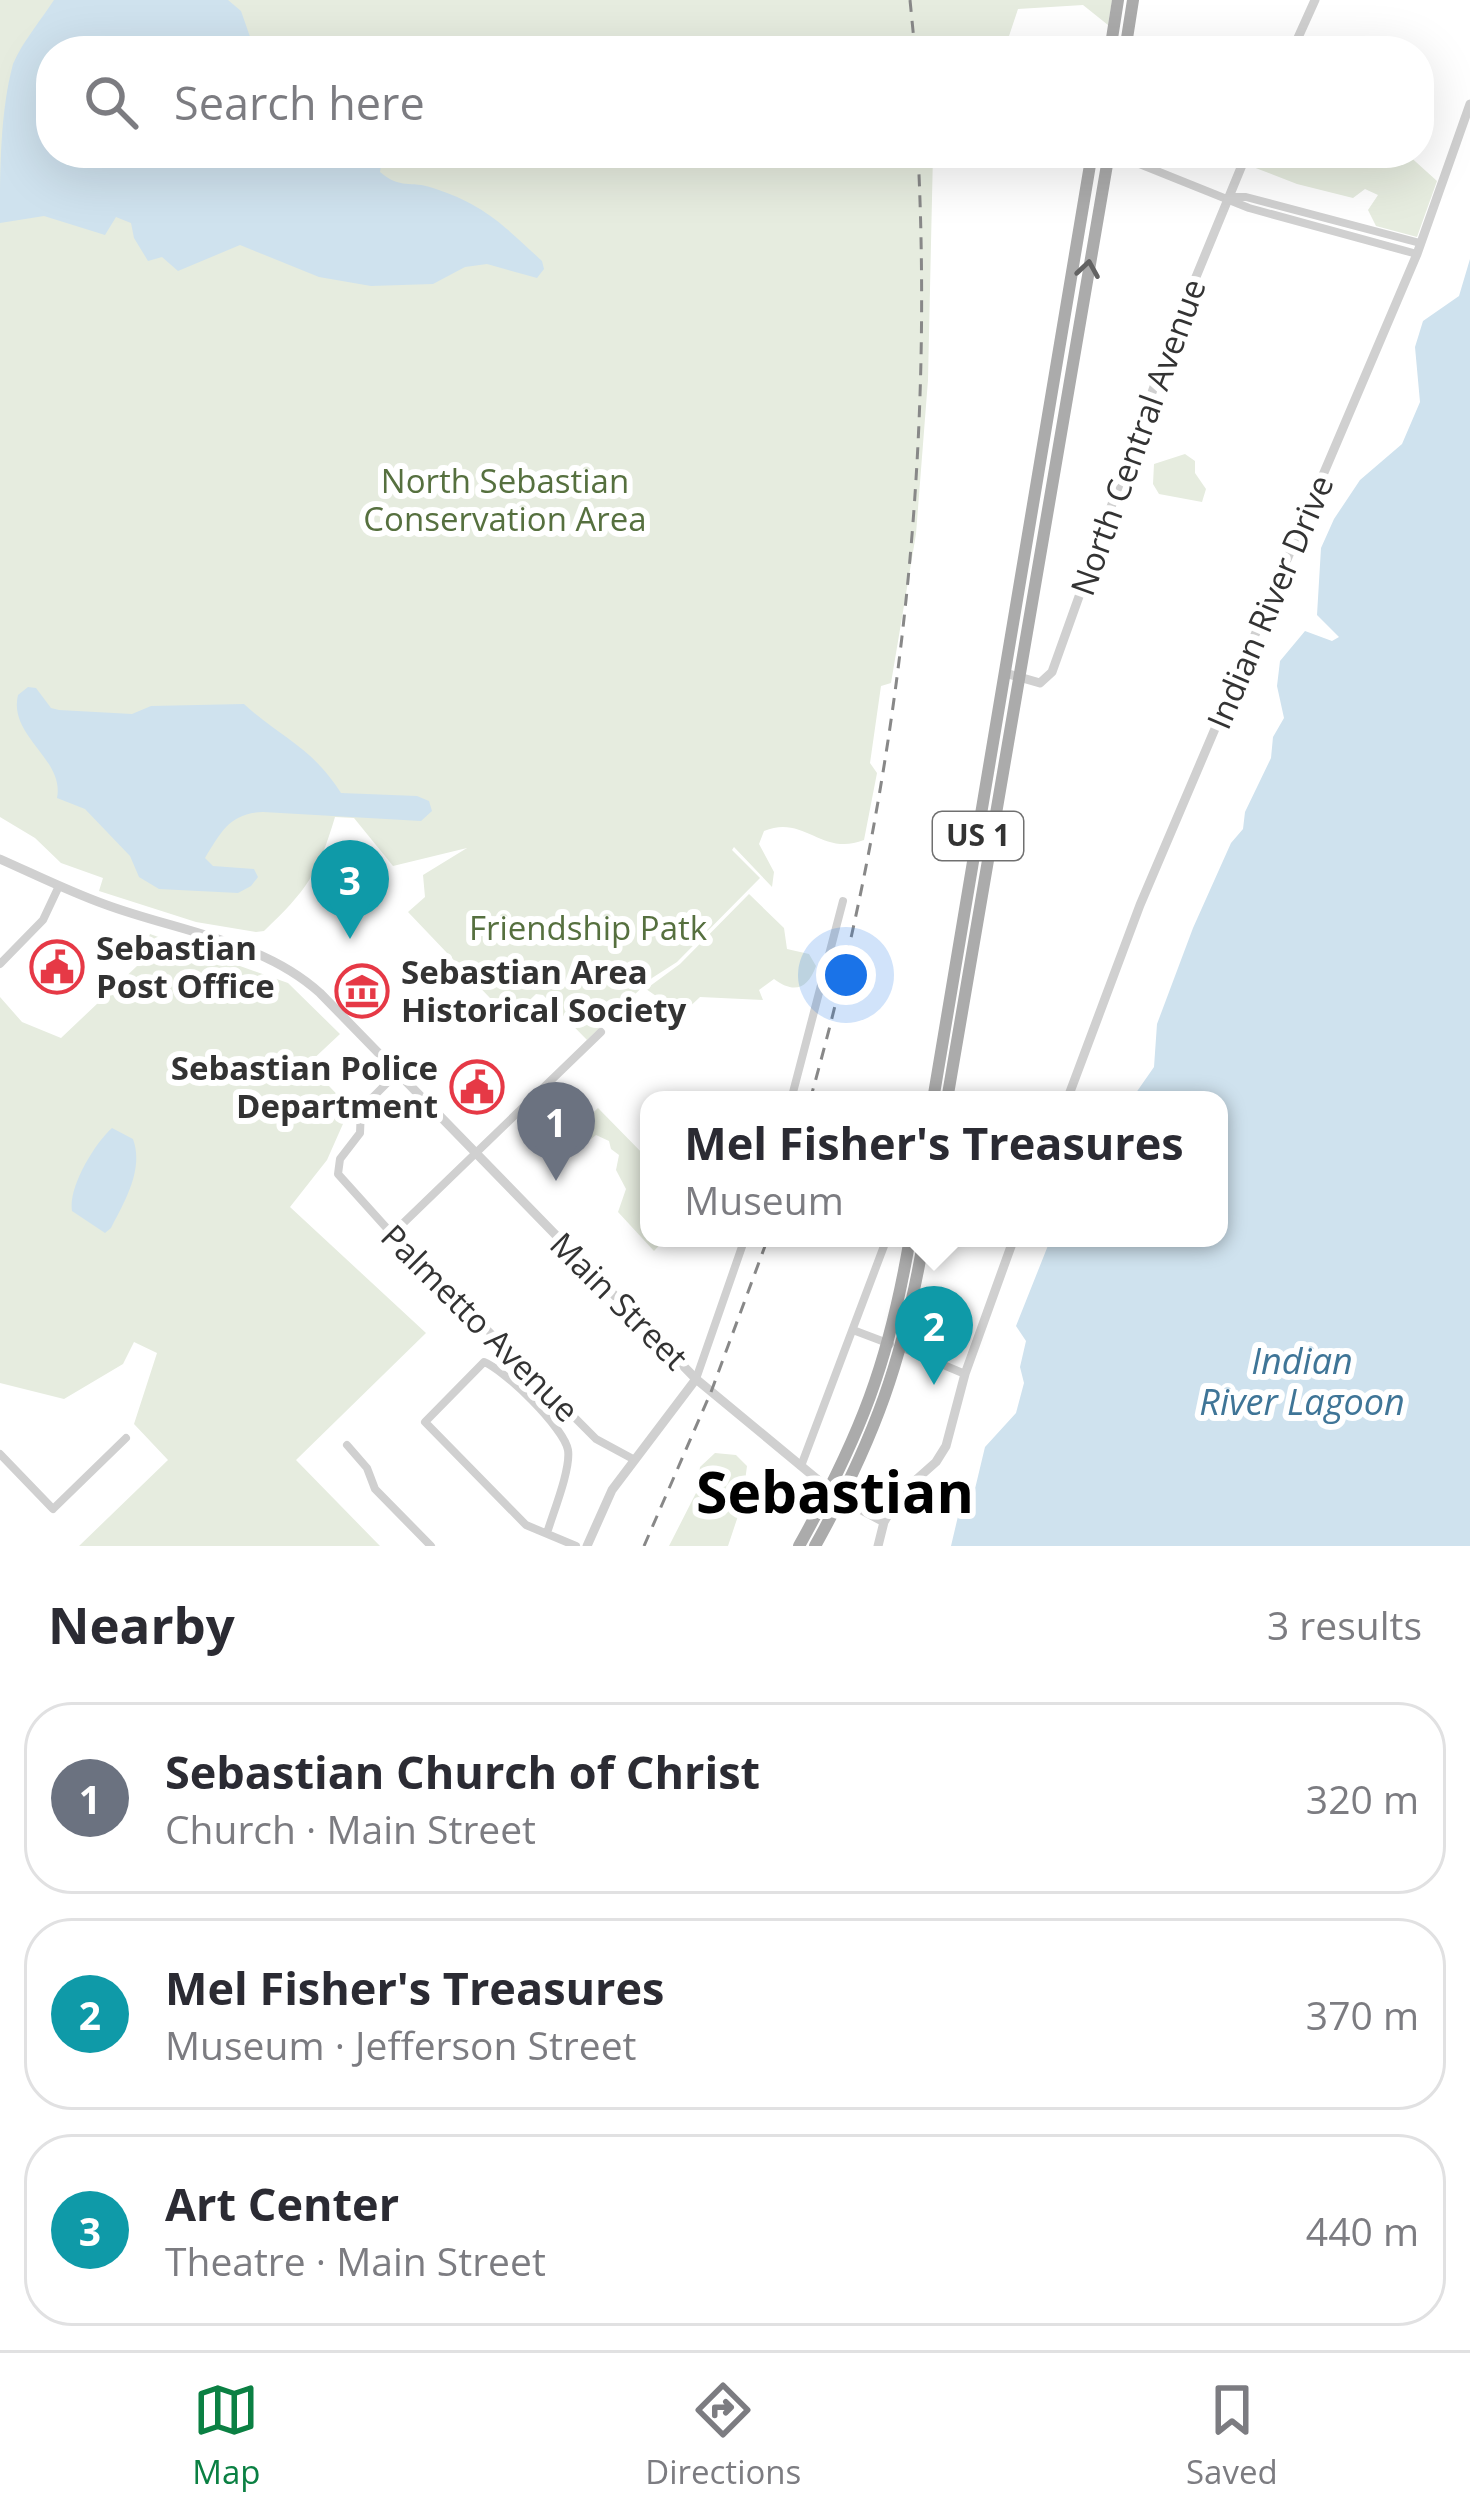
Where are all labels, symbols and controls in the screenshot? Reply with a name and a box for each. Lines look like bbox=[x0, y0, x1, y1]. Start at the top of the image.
search box bbox=[36, 36, 1434, 168]
icon: search bbox=[78, 69, 144, 135]
text: Search here bbox=[174, 72, 425, 133]
one-way arrow bbox=[1074, 259, 1099, 279]
street label: North Central Avenue bbox=[1059, 272, 1216, 601]
park label: North Sebastian Conservation Area bbox=[363, 458, 647, 541]
street label: Indian River Drive bbox=[1196, 468, 1343, 736]
road number: US 1 bbox=[933, 812, 1023, 860]
pin: 3 bbox=[311, 840, 389, 939]
park label: Friendship Patk bbox=[469, 905, 708, 950]
place label: Sebastian Post Office bbox=[96, 925, 275, 1008]
public building icon: Sebastian Post Office bbox=[29, 939, 85, 995]
your location bbox=[816, 945, 876, 1005]
place label: Sebastian Area Historical Society bbox=[401, 949, 687, 1032]
museum icon: Sebastian Area Historical Society bbox=[334, 963, 390, 1019]
place label: Sebastian Police Department bbox=[171, 1045, 438, 1128]
public building icon: Sebastian Police Department bbox=[449, 1059, 505, 1115]
pin: 1 bbox=[517, 1082, 595, 1181]
popup bbox=[640, 1091, 1228, 1247]
text: Mel Fisher's Treasures bbox=[684, 1112, 1184, 1173]
text: Museum bbox=[684, 1173, 844, 1226]
street label: Palmetto Avenue bbox=[372, 1214, 589, 1431]
street label: Main Street bbox=[541, 1222, 698, 1379]
pin: 2 bbox=[895, 1286, 973, 1385]
water label: Indian River Lagoon bbox=[1199, 1336, 1405, 1426]
district label: Sebastian bbox=[696, 1452, 974, 1530]
text: Nearby bbox=[48, 1589, 235, 1659]
text: 3 results bbox=[1267, 1598, 1422, 1651]
text: Sebastian Church of Christ bbox=[165, 1741, 760, 1802]
text: 1 bbox=[79, 1772, 101, 1825]
text: 320 m bbox=[1306, 1772, 1419, 1825]
text: Church · Main Street bbox=[165, 1802, 536, 1855]
text: Mel Fisher's Treasures bbox=[165, 1957, 664, 2018]
text: 2 bbox=[79, 1988, 101, 2041]
text: 370 m bbox=[1306, 1988, 1419, 2041]
text: Museum · Jefferson Street bbox=[165, 2018, 637, 2071]
text: Art Center bbox=[165, 2173, 399, 2234]
text: 3 bbox=[79, 2204, 101, 2257]
text: 440 m bbox=[1306, 2204, 1419, 2257]
text: Theatre · Main Street bbox=[165, 2234, 546, 2287]
tab: Map bbox=[192, 2377, 261, 2494]
tab: Directions bbox=[645, 2377, 801, 2494]
tab: Saved bbox=[1186, 2377, 1278, 2494]

